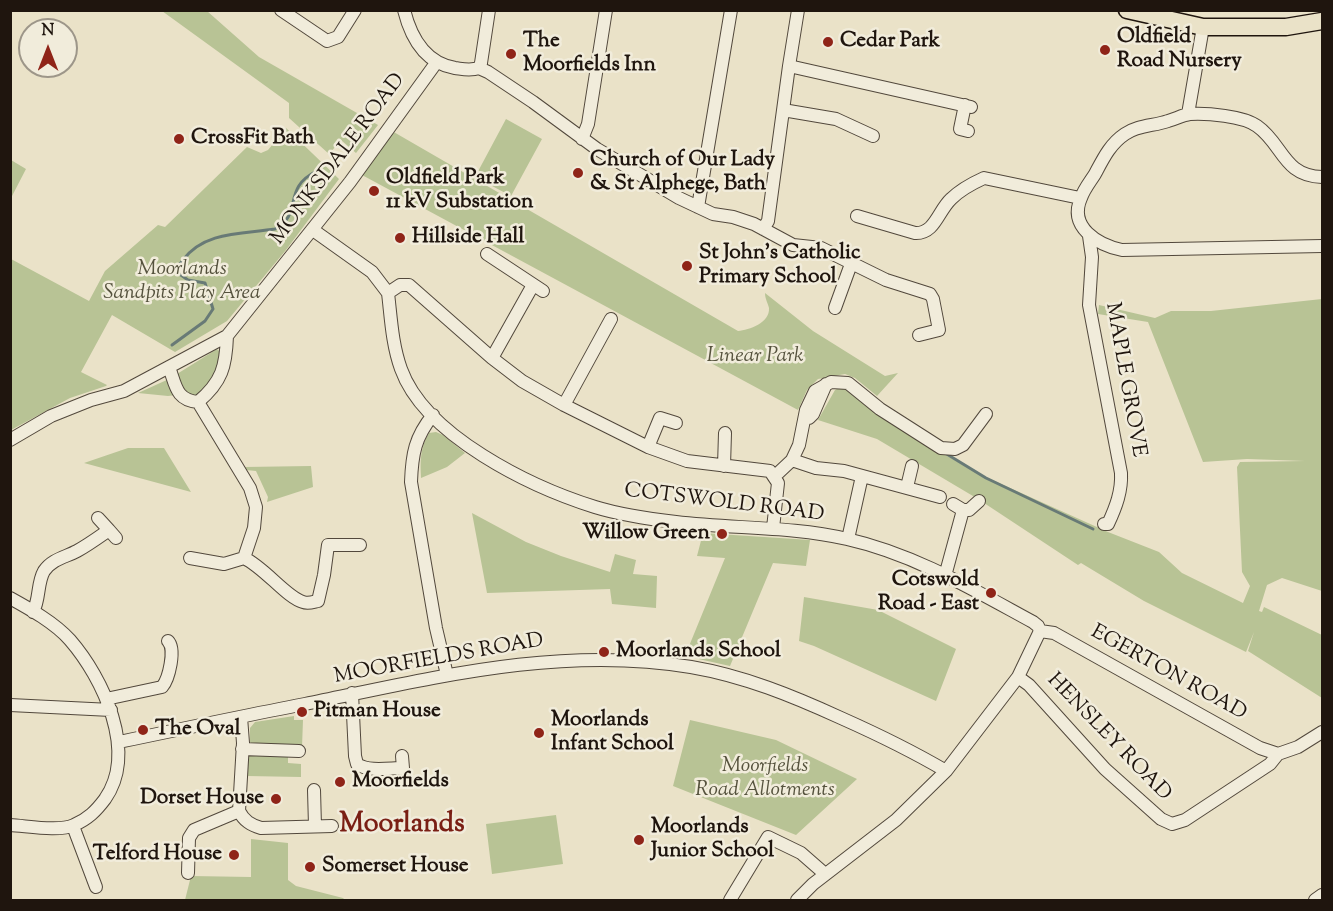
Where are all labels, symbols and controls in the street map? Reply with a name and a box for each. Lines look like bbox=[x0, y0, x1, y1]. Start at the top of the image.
north arrow bbox=[18, 18, 78, 78]
text: N bbox=[42, 20, 54, 43]
place label: Oldfield Road Nursery bbox=[1117, 25, 1242, 75]
place label: The Moorfields Inn bbox=[523, 29, 656, 79]
place label: Cedar Park bbox=[840, 29, 940, 55]
marker: Cedar Park bbox=[821, 35, 835, 49]
marker: Oldfield Road Nursery bbox=[1098, 43, 1112, 57]
marker: The Moorfields Inn bbox=[504, 47, 518, 61]
street label: MONKSDALE ROAD bbox=[266, 69, 412, 251]
place label: CrossFit Bath bbox=[191, 126, 315, 152]
marker: CrossFit Bath bbox=[172, 132, 186, 146]
place label: Church of Our Lady & St Alphege, Bath bbox=[590, 148, 775, 198]
place label: Oldfield Park 11 kV Substation bbox=[386, 166, 533, 216]
marker: Church of Our Lady & St Alphege, Bath bbox=[571, 166, 585, 180]
marker: Oldfield Park 11 kV Substation bbox=[367, 184, 381, 198]
place label: Hillside Hall bbox=[412, 225, 524, 251]
marker: Hillside Hall bbox=[393, 231, 407, 245]
place label: St John's Catholic Primary School bbox=[699, 241, 860, 291]
park label: Moorlands Sandpits Play Area bbox=[103, 257, 261, 307]
marker: St John's Catholic Primary School bbox=[680, 259, 694, 273]
street label: MAPLE GROVE bbox=[1098, 301, 1150, 459]
park label: Linear Park bbox=[707, 344, 803, 370]
street label: COTSWOLD ROAD bbox=[623, 479, 825, 529]
place label: Willow Green bbox=[582, 521, 710, 547]
marker: Willow Green bbox=[715, 527, 729, 541]
place label: Cotswold Road - East bbox=[878, 568, 979, 618]
marker: Cotswold Road - East bbox=[984, 586, 998, 600]
street label: EGERTON ROAD bbox=[1086, 621, 1250, 727]
street label: MOORFIELDS ROAD bbox=[332, 629, 546, 691]
place label: Moorlands School bbox=[616, 639, 781, 665]
marker: Moorlands School bbox=[597, 645, 611, 659]
street label: HENSLEY ROAD bbox=[1040, 669, 1176, 807]
place label: Pitman House bbox=[314, 699, 441, 725]
marker: Pitman House bbox=[295, 705, 309, 719]
place label: Moorlands Infant School bbox=[551, 708, 674, 758]
place label: The Oval bbox=[155, 717, 241, 743]
marker: The Oval bbox=[136, 723, 150, 737]
marker: Moorlands Infant School bbox=[532, 726, 546, 740]
park label: Moorfields Road Allotments bbox=[695, 754, 835, 804]
place label: Moorfields bbox=[352, 769, 449, 795]
marker: Moorfields bbox=[333, 775, 347, 789]
place label: Dorset House bbox=[140, 786, 264, 812]
marker: Dorset House bbox=[269, 792, 283, 806]
district label: Moorlands bbox=[339, 810, 465, 842]
place label: Moorlands Junior School bbox=[651, 815, 774, 865]
marker: Moorlands Junior School bbox=[632, 833, 646, 847]
place label: Telford House bbox=[93, 842, 222, 868]
marker: Telford House bbox=[227, 848, 241, 862]
place label: Somerset House bbox=[322, 854, 469, 880]
marker: Somerset House bbox=[303, 860, 317, 874]

